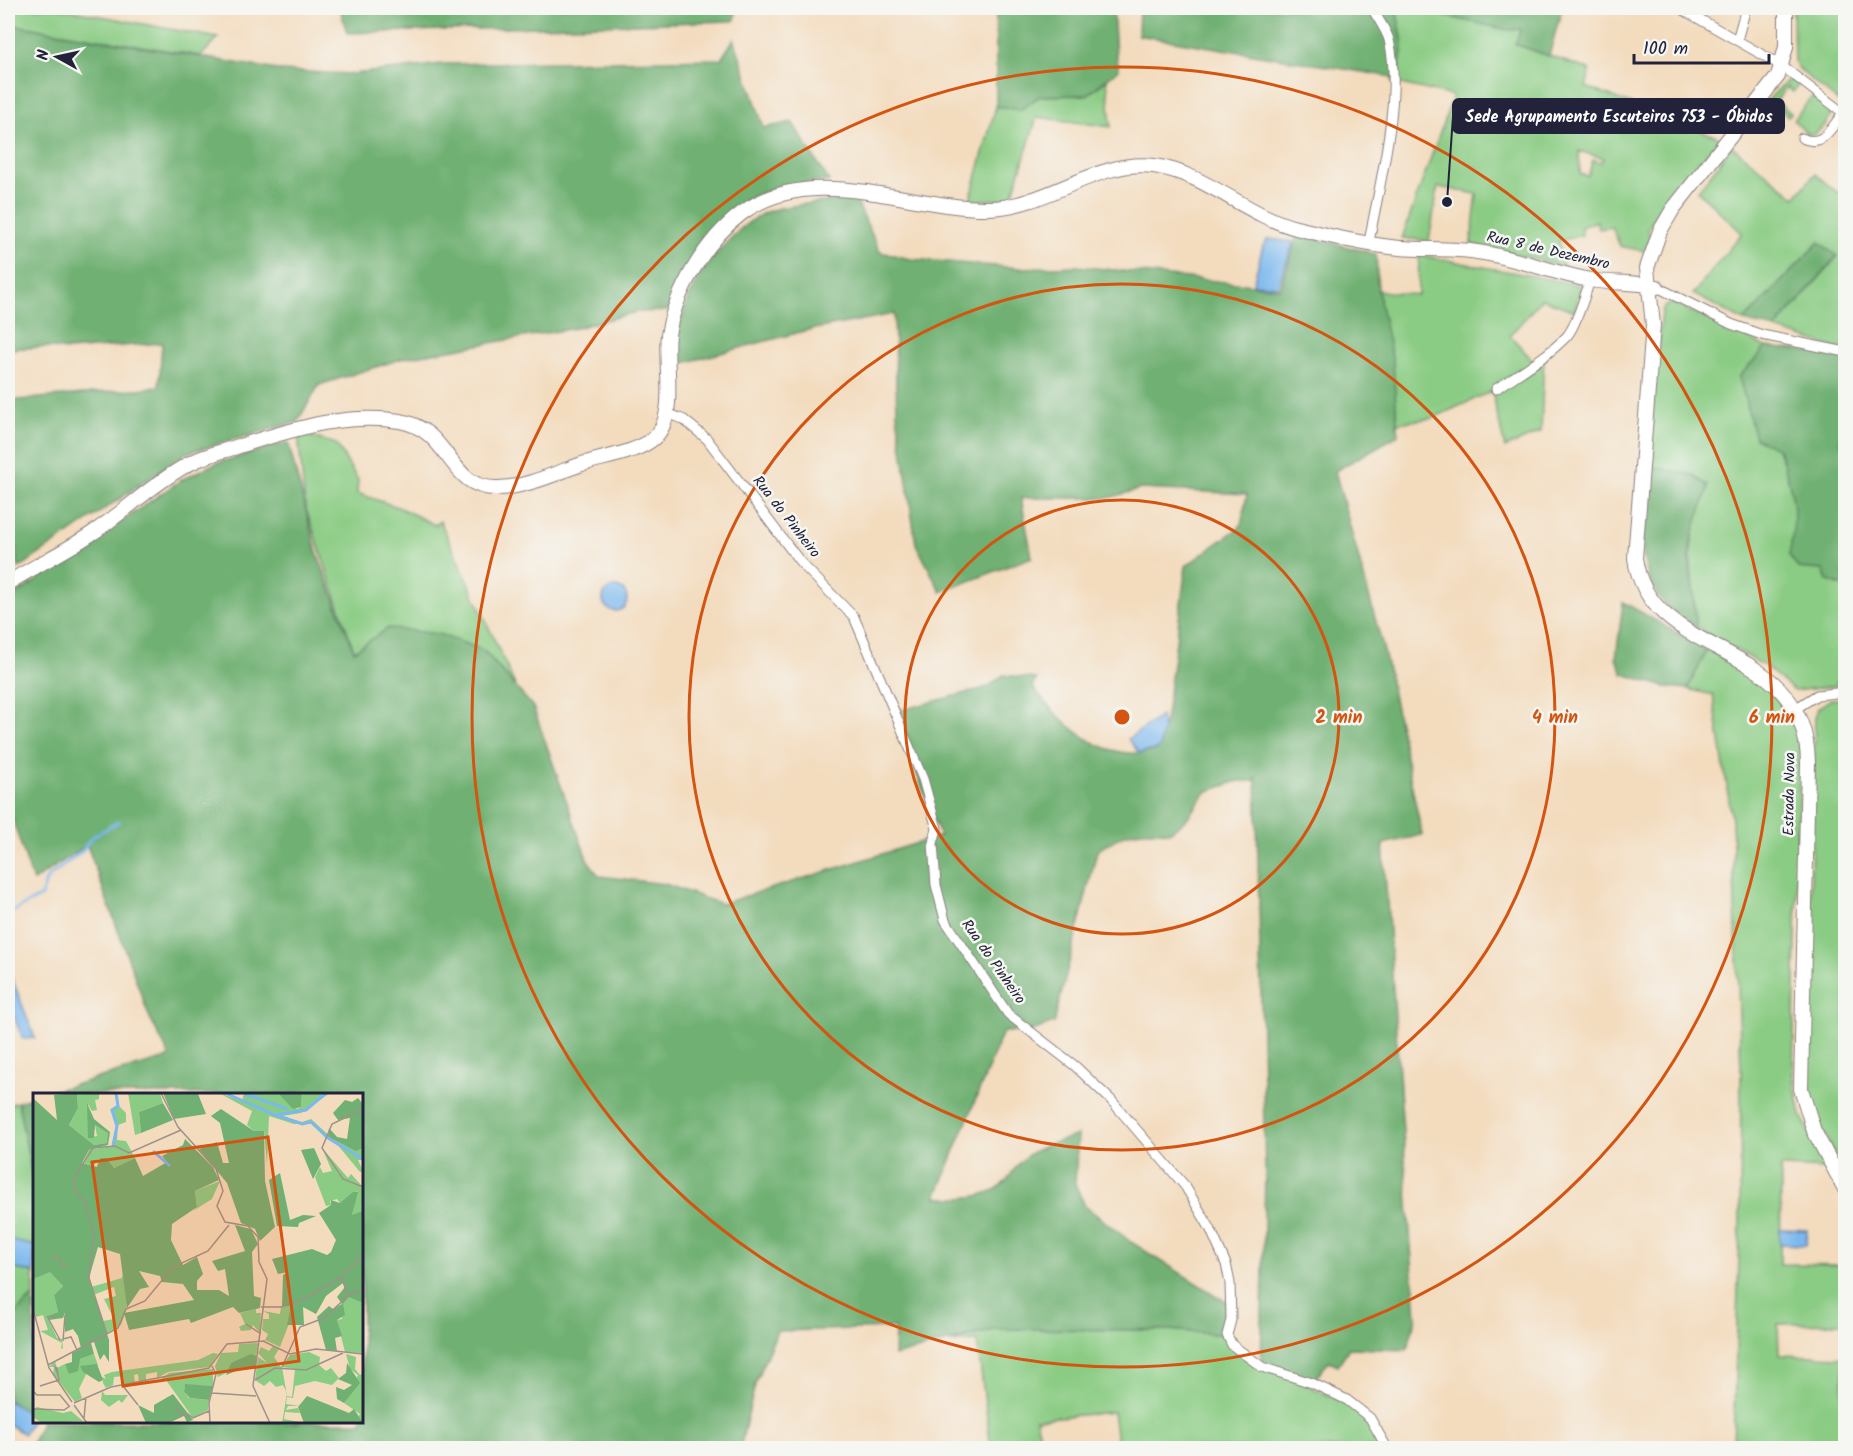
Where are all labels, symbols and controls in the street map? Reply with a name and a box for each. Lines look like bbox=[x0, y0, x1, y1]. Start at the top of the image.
north arrow bbox=[27, 27, 87, 87]
scale bar bbox=[1634, 27, 1769, 65]
text: 100 m bbox=[1643, 35, 1688, 64]
text: N bbox=[31, 48, 57, 62]
callout: Sede Agrupamento Escuteiros 753 - Óbidos bbox=[1453, 99, 1784, 133]
text: Sede Agrupamento Escuteiros 753 - Óbidos bbox=[1465, 105, 1773, 130]
street label: Rua 8 de Dezembro bbox=[1484, 225, 1612, 277]
street label: Rua do Pinheiro bbox=[746, 471, 826, 564]
text: 2 min bbox=[1316, 704, 1362, 733]
text: 4 min bbox=[1532, 704, 1578, 733]
text: 6 min bbox=[1749, 704, 1795, 733]
centre of rings bbox=[1112, 707, 1132, 727]
street label: Estrada Nova bbox=[1777, 752, 1803, 836]
street label: Rua do Pinheiro bbox=[955, 915, 1031, 1010]
inset map bbox=[33, 1093, 363, 1423]

